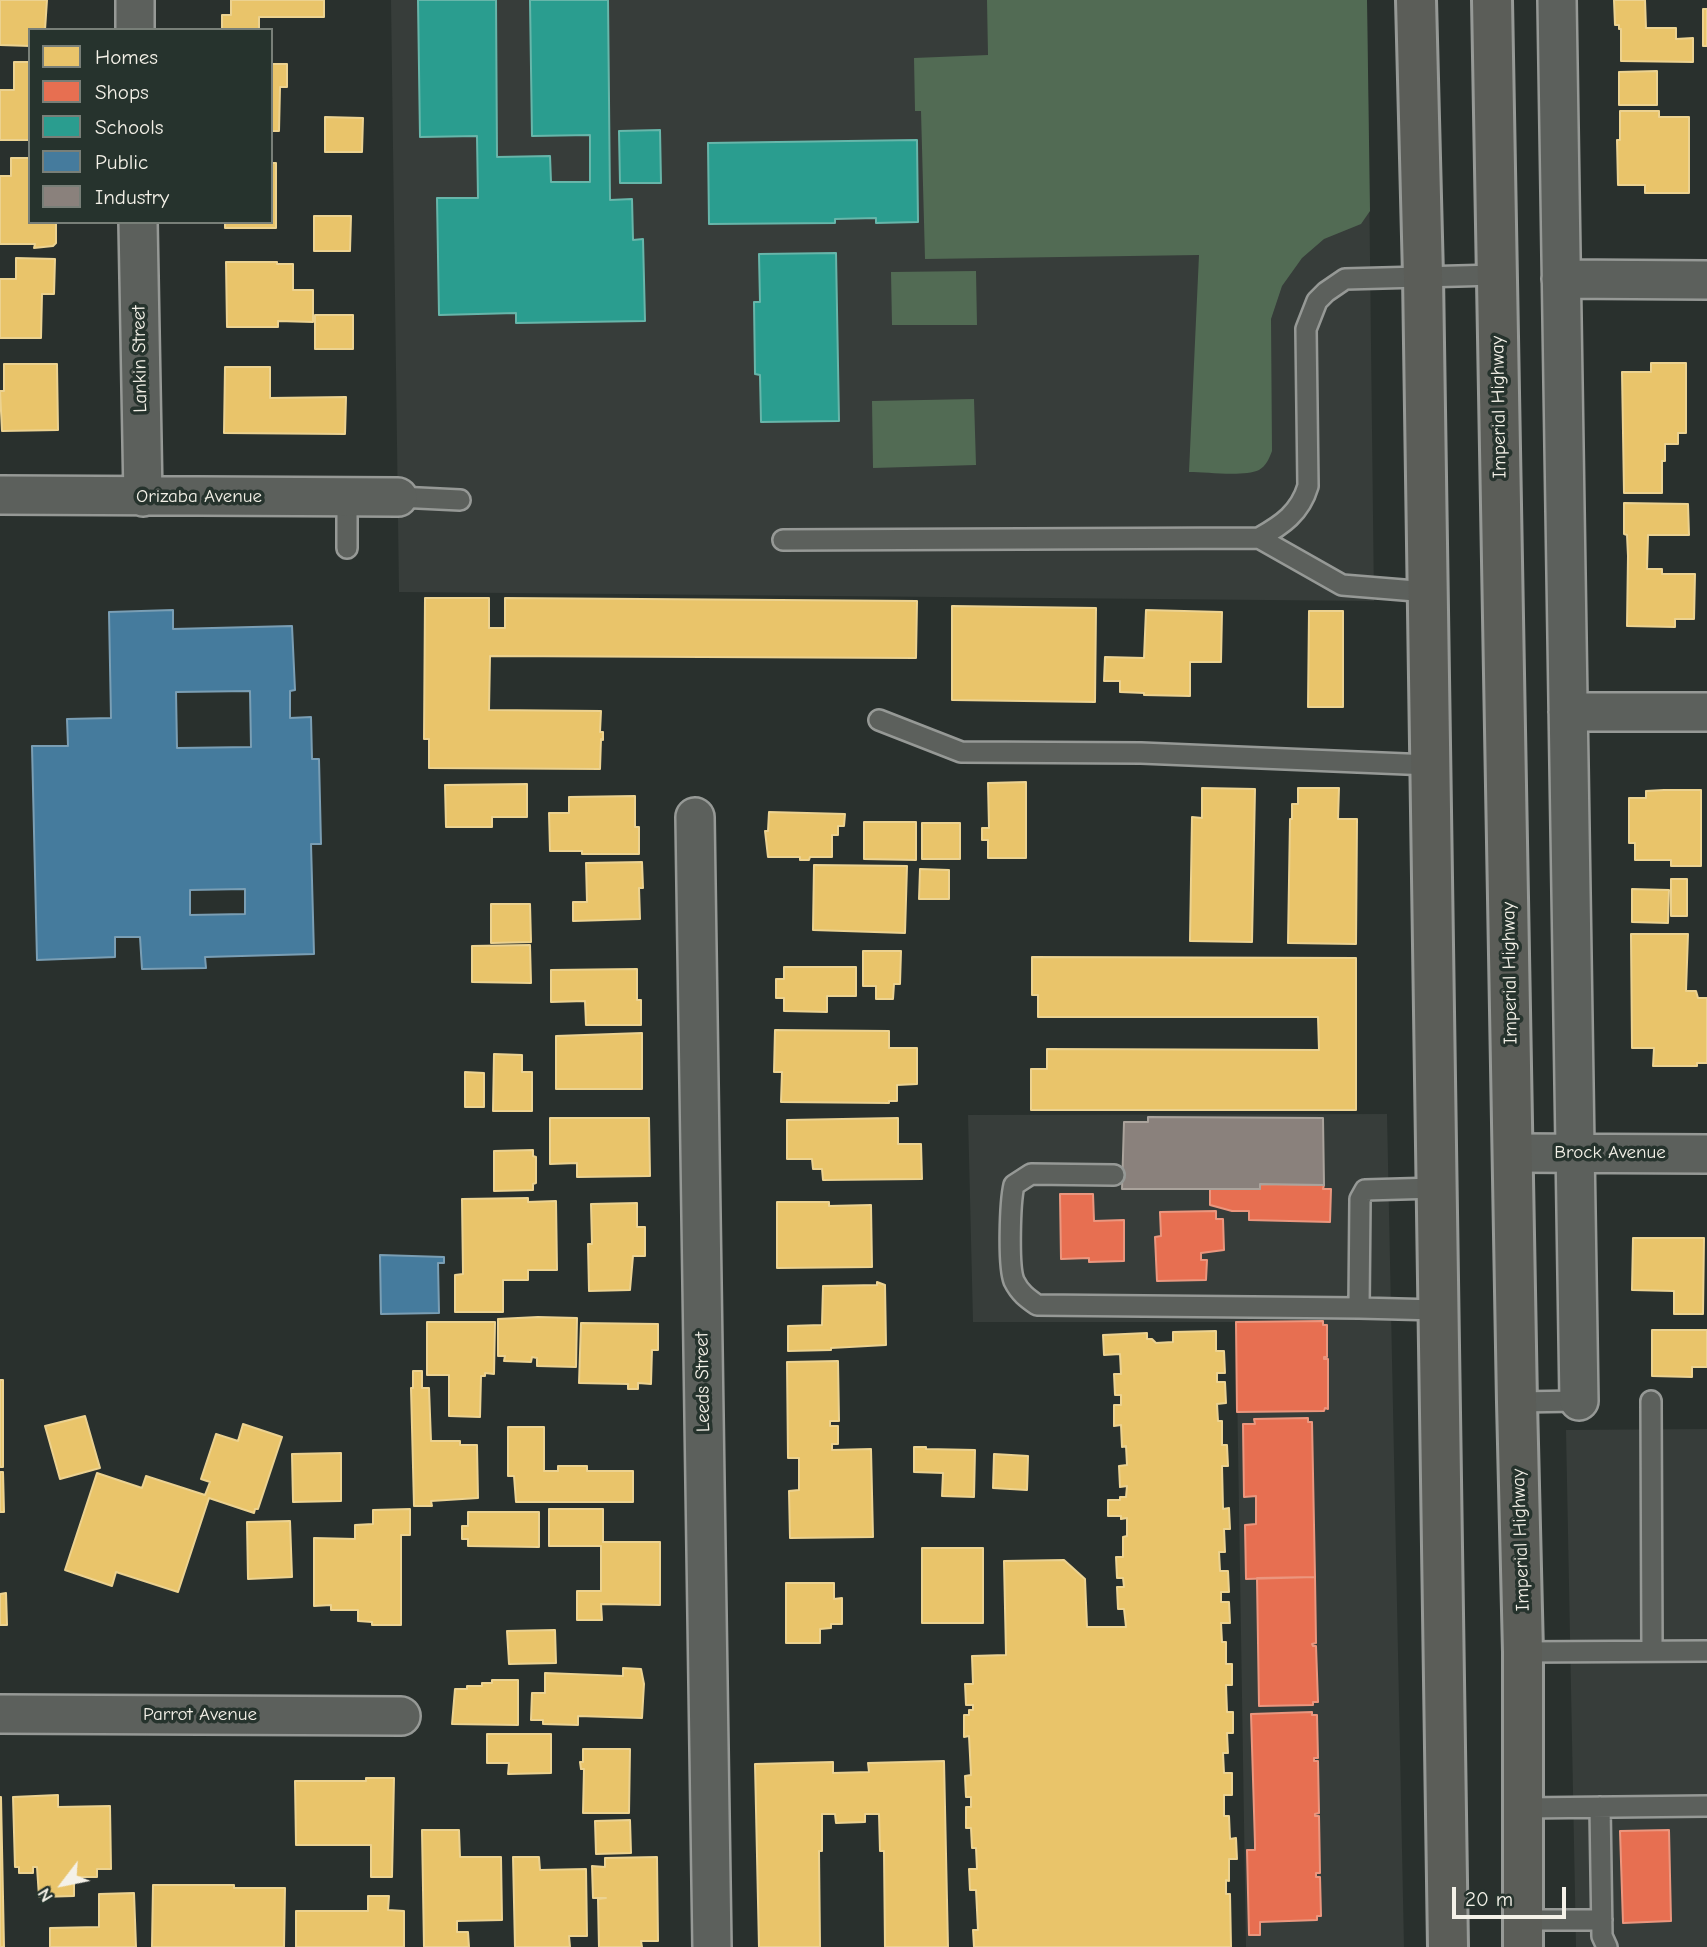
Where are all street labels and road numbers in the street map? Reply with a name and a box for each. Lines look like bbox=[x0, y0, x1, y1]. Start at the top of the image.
street label: Lankin Street bbox=[128, 305, 152, 413]
street label: Imperial Highway bbox=[1486, 336, 1512, 478]
street label: Orizaba Avenue bbox=[136, 486, 262, 508]
street label: Imperial Highway bbox=[1497, 902, 1523, 1044]
street label: Brock Avenue bbox=[1554, 1142, 1666, 1164]
street label: Leeds Street bbox=[691, 1332, 715, 1432]
street label: Imperial Highway bbox=[1507, 1468, 1535, 1612]
street label: Parrot Avenue bbox=[143, 1704, 257, 1726]

